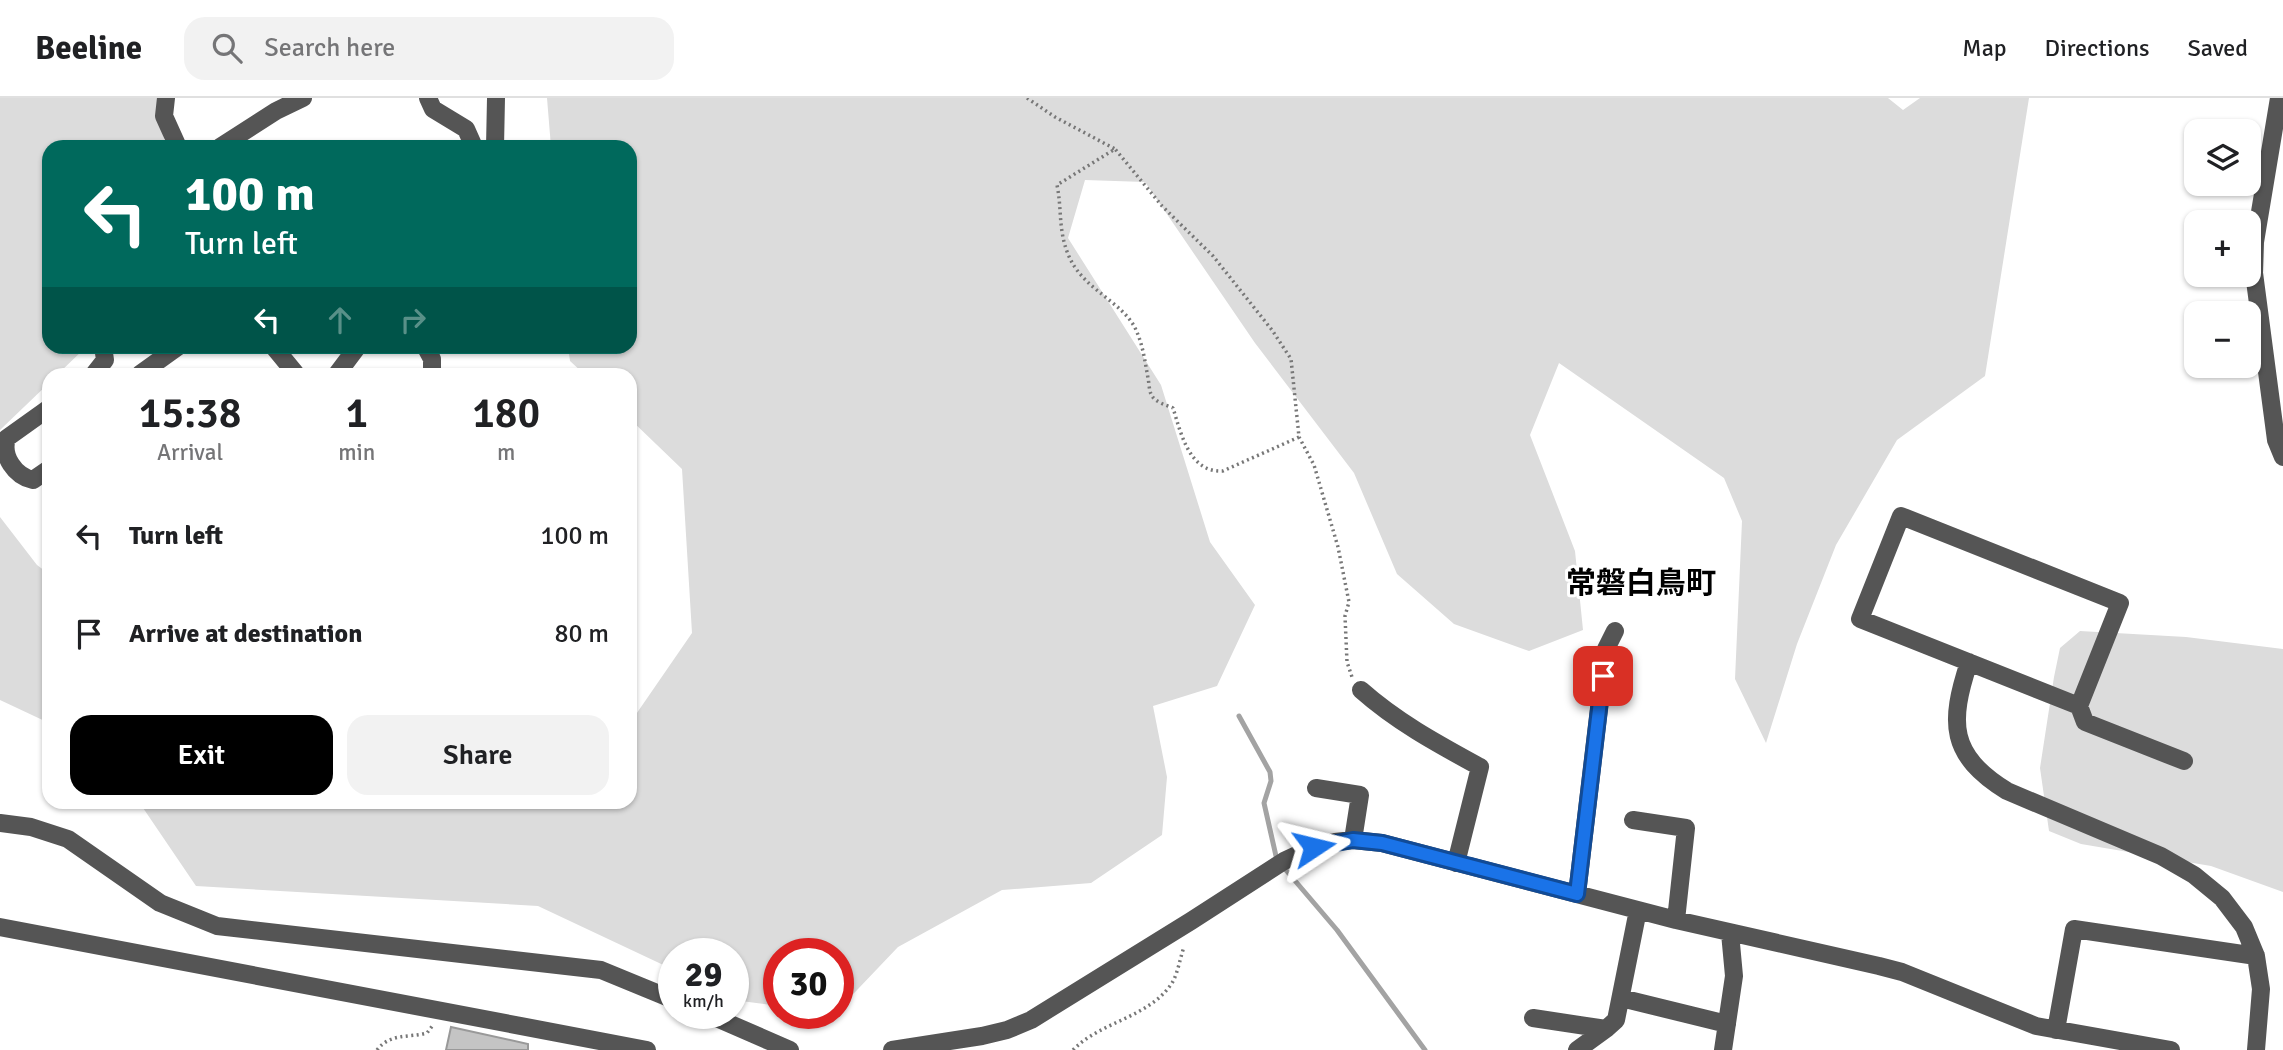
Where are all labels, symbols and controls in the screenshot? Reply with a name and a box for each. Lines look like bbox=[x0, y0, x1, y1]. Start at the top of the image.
search box bbox=[184, 17, 674, 80]
text: Beeline bbox=[35, 28, 142, 69]
icon: search bbox=[208, 29, 246, 67]
text: Search here bbox=[264, 32, 395, 64]
text: Map bbox=[1962, 33, 2007, 63]
text: Directions bbox=[2045, 33, 2150, 63]
text: Saved bbox=[2188, 33, 2248, 63]
map controls bbox=[2184, 119, 2261, 378]
button: layers bbox=[2184, 119, 2261, 196]
text: 100 m bbox=[185, 164, 315, 224]
icon: left bbox=[70, 168, 161, 259]
button: + bbox=[2184, 210, 2261, 287]
text: Turn left bbox=[185, 224, 298, 263]
icon: left bbox=[248, 301, 286, 339]
icon: ahead bbox=[321, 301, 359, 339]
icon: right bbox=[394, 301, 432, 339]
button: − bbox=[2184, 301, 2261, 378]
text: 15:38 bbox=[139, 388, 241, 439]
text: 1 bbox=[345, 388, 368, 439]
text: 180 bbox=[472, 388, 540, 439]
text: Arrival bbox=[157, 438, 223, 467]
text: min bbox=[338, 438, 375, 467]
text: m bbox=[497, 438, 515, 467]
icon: left bbox=[70, 517, 108, 555]
text: Turn left bbox=[129, 520, 223, 552]
text: 100 m bbox=[540, 520, 609, 552]
district label: 常磐白鳥町 bbox=[1566, 565, 1716, 602]
icon: arrive bbox=[70, 615, 108, 653]
text: Arrive at destination bbox=[129, 618, 362, 650]
text: 80 m bbox=[554, 618, 609, 650]
pin bbox=[1573, 646, 1633, 706]
icon: arrive bbox=[1584, 657, 1622, 695]
button: Exit bbox=[70, 715, 333, 795]
button: Share bbox=[347, 715, 609, 795]
position arrow bbox=[1277, 810, 1351, 884]
speed limit sign: 30 bbox=[763, 938, 854, 1029]
text: 29 bbox=[685, 953, 722, 996]
text: km/h bbox=[683, 990, 724, 1012]

